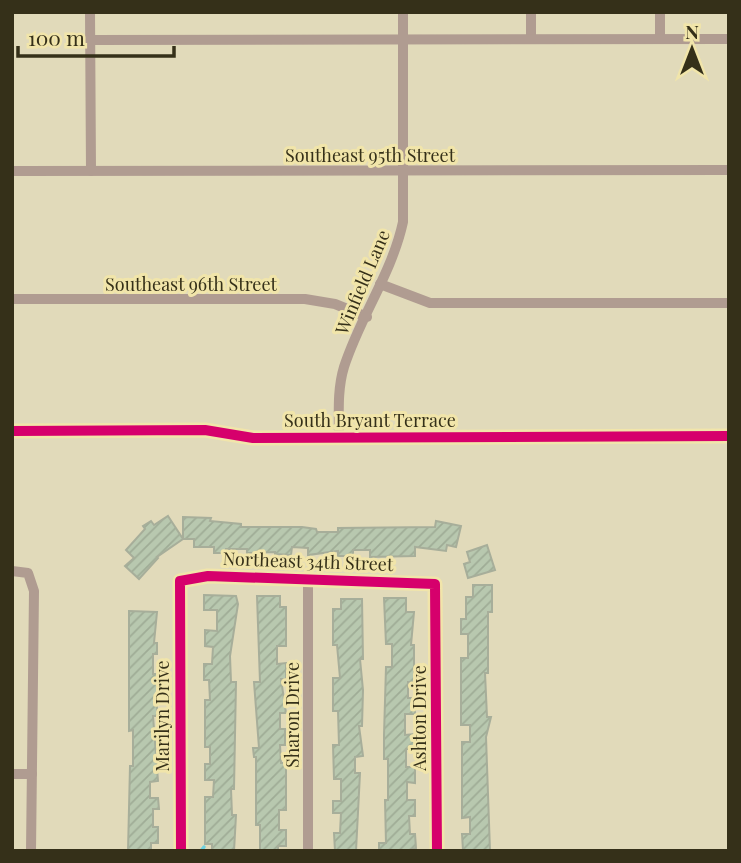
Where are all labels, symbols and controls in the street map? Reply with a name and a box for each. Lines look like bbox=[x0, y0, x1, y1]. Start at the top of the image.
scale bar bbox=[18, 14, 173, 58]
north arrow bbox=[657, 14, 727, 84]
text: N bbox=[685, 18, 699, 44]
text: 100 m bbox=[28, 23, 85, 51]
street label: Southeast 95th Street bbox=[285, 143, 456, 167]
street label: Winfield Lane bbox=[329, 226, 395, 339]
street label: Southeast 96th Street bbox=[105, 272, 278, 296]
street label: South Bryant Terrace bbox=[284, 408, 456, 432]
street label: Northeast 34th Street bbox=[222, 546, 394, 576]
street label: Marilyn Drive bbox=[150, 660, 174, 772]
street label: Sharon Drive bbox=[280, 662, 304, 768]
street label: Ashton Drive bbox=[407, 665, 431, 772]

